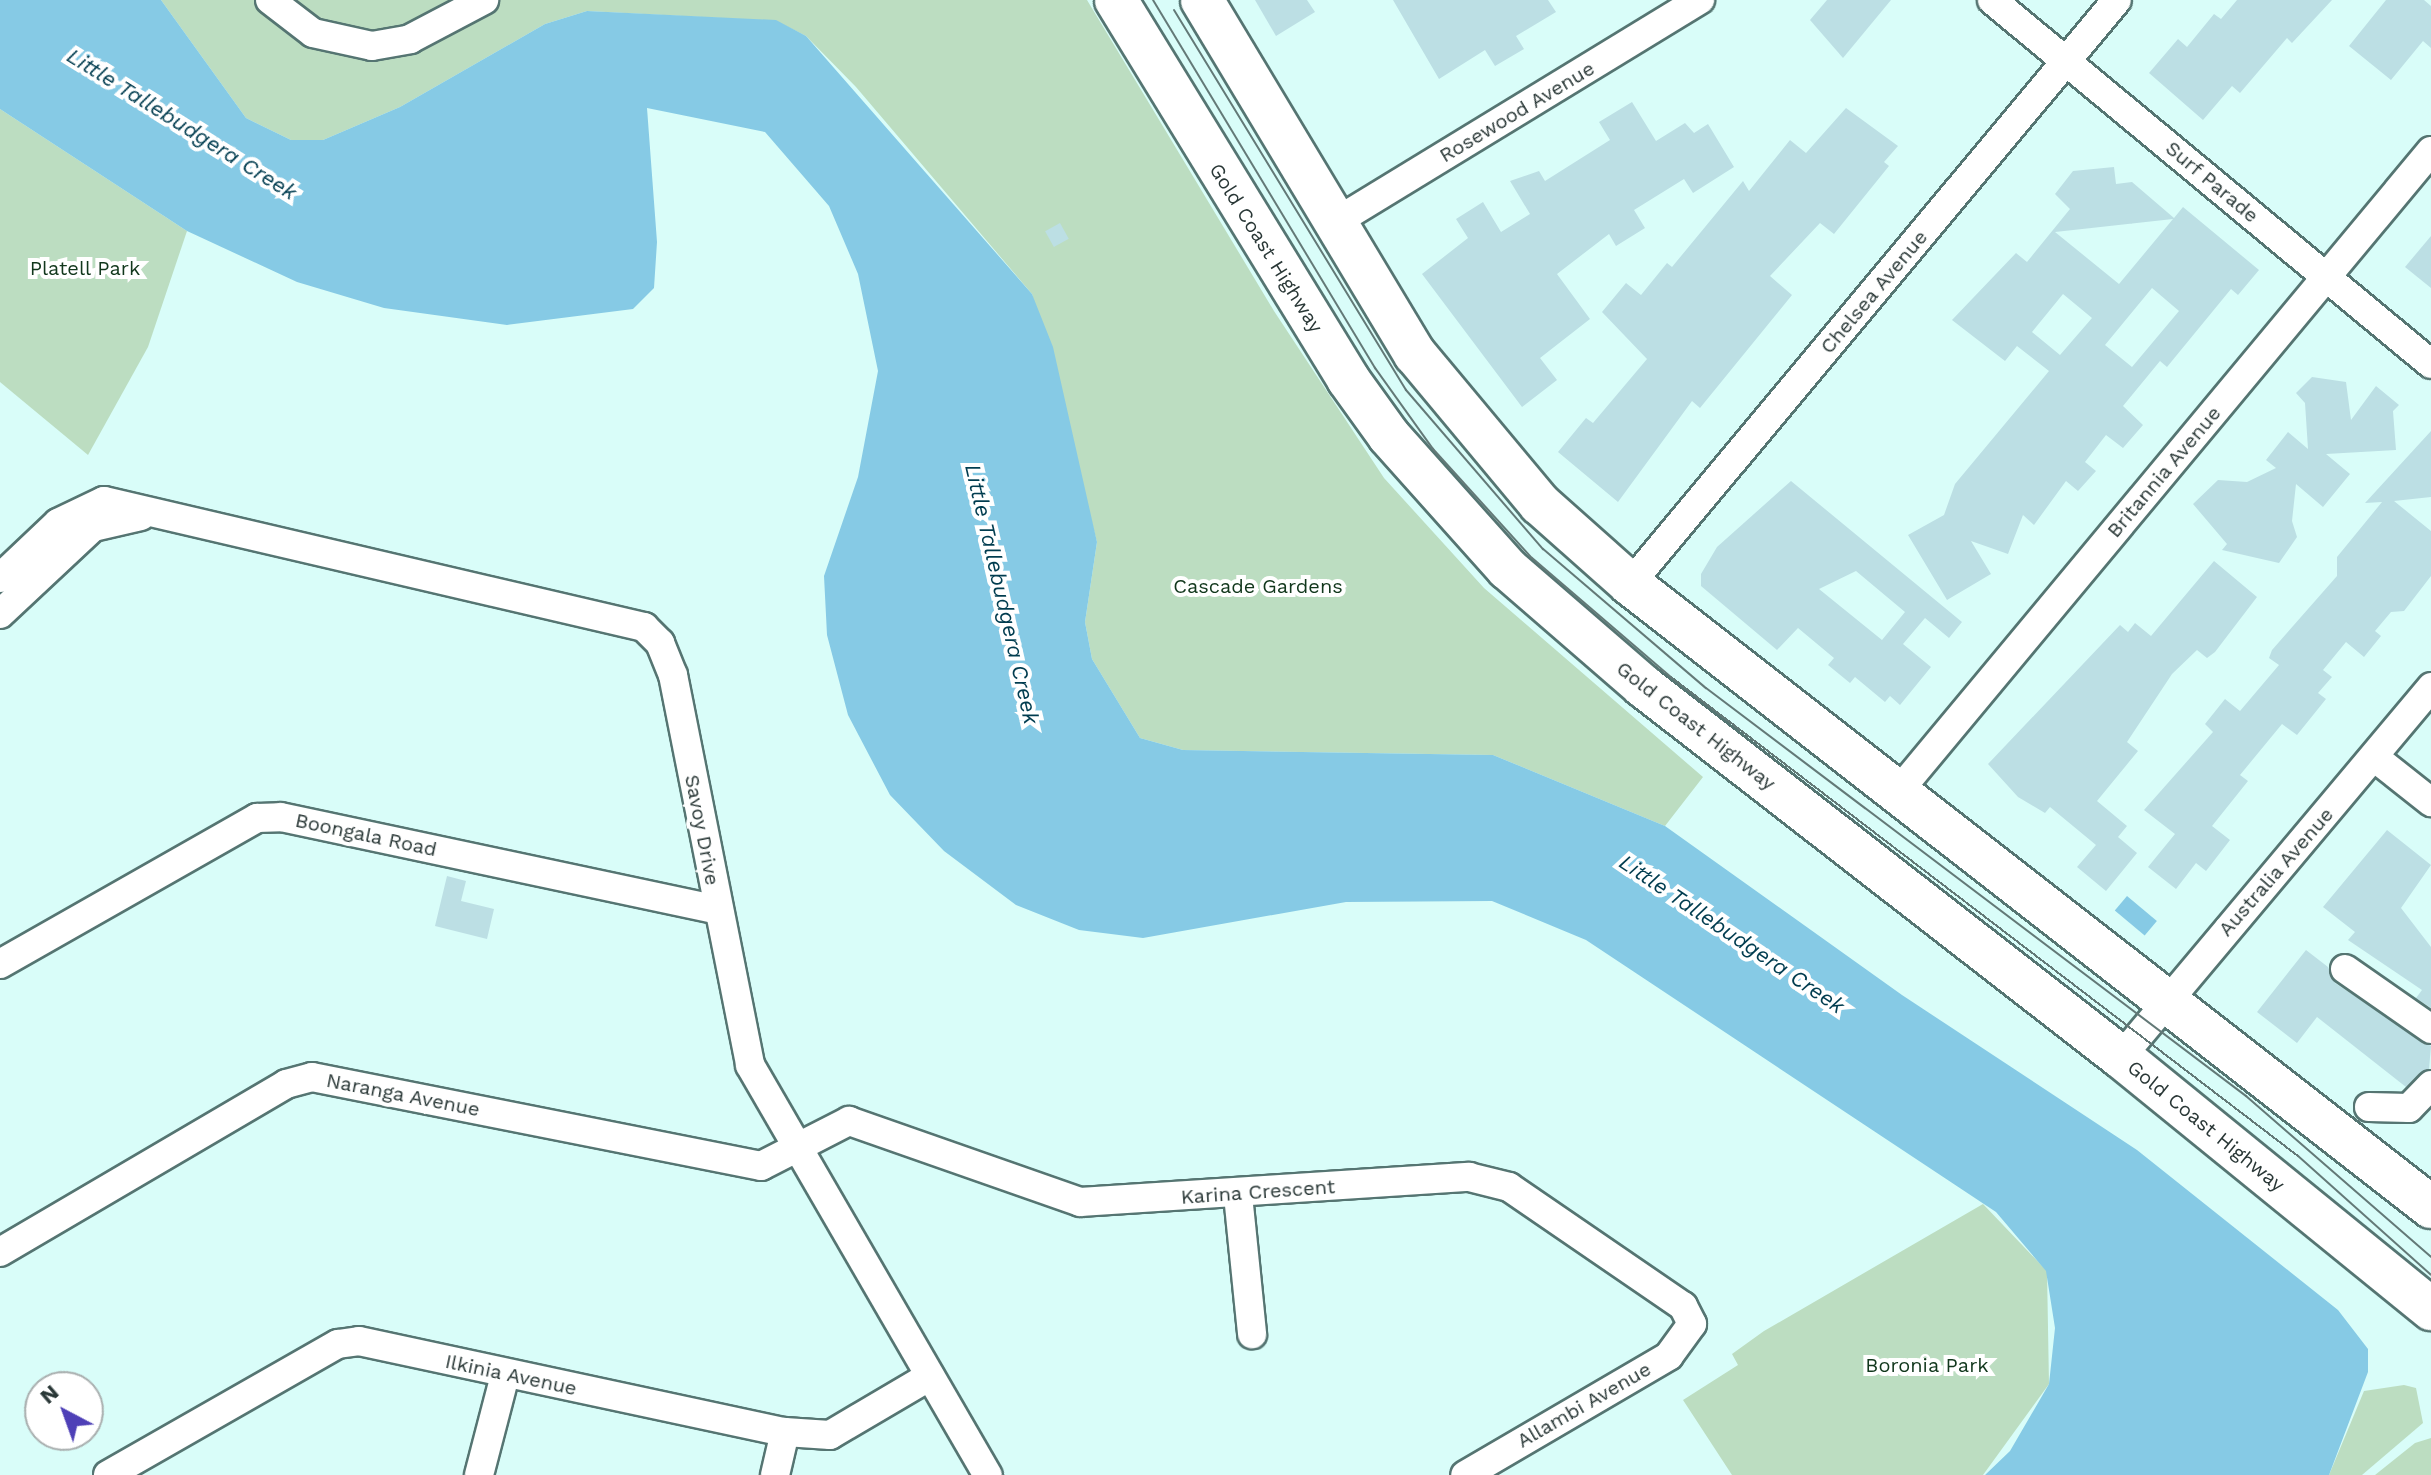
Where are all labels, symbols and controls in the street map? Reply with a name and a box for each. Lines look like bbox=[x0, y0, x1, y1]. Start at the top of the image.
water label: Little Tallebudgera Creek bbox=[62, 42, 302, 206]
street label: Rosewood Avenue bbox=[1435, 56, 1599, 168]
street label: Surf Parade bbox=[2160, 136, 2264, 228]
street label: Gold Coast Highway bbox=[1204, 159, 1328, 337]
street label: Chelsea Avenue bbox=[1815, 225, 1933, 359]
park label: Platell Park bbox=[29, 256, 141, 280]
street label: Britannia Avenue bbox=[2102, 401, 2226, 543]
water label: Little Tallebudgera Creek bbox=[959, 461, 1045, 727]
park label: Cascade Gardens bbox=[1173, 574, 1343, 598]
street label: Gold Coast Highway bbox=[1612, 656, 1780, 796]
street label: Savoy Drive bbox=[679, 772, 725, 888]
street label: Australia Avenue bbox=[2213, 802, 2339, 942]
street label: Boongala Road bbox=[293, 808, 439, 862]
water label: Little Tallebudgera Creek bbox=[1614, 848, 1850, 1020]
street label: Gold Coast Highway bbox=[2123, 1055, 2289, 1197]
street label: Naranga Avenue bbox=[324, 1068, 482, 1122]
street label: Karina Crescent bbox=[1180, 1175, 1336, 1209]
street label: Ilkinia Avenue bbox=[442, 1349, 580, 1401]
park label: Boronia Park bbox=[1865, 1353, 1989, 1377]
street label: Allambi Avenue bbox=[1513, 1357, 1655, 1453]
north arrow bbox=[24, 1371, 104, 1451]
text: N bbox=[35, 1379, 64, 1409]

